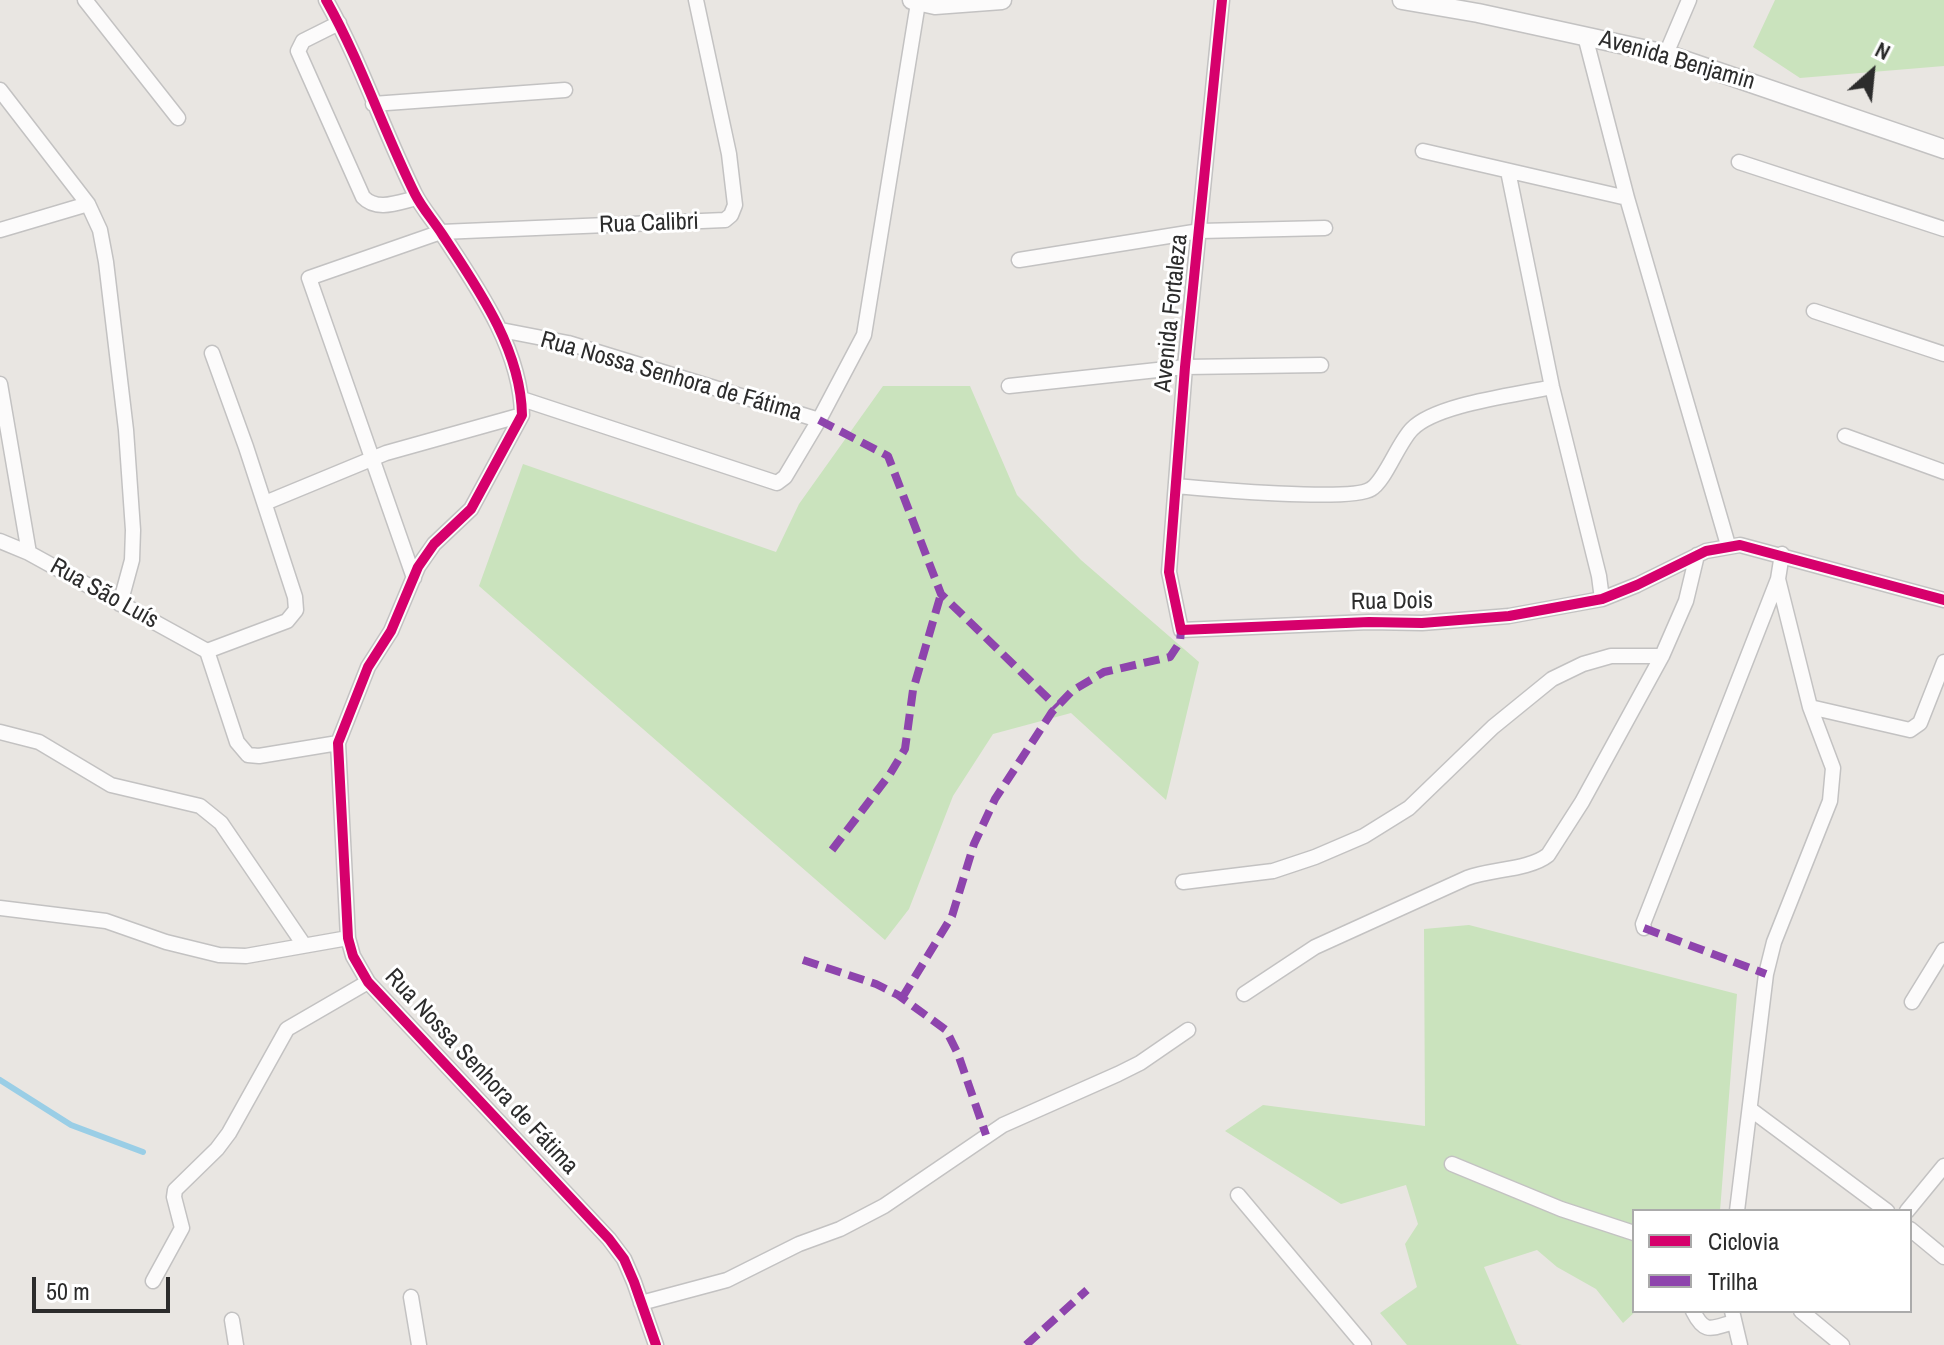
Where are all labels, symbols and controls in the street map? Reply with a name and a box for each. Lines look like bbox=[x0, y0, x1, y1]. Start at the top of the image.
street label: Avenida Benjamin bbox=[1596, 25, 1758, 97]
north arrow bbox=[1832, 32, 1912, 112]
text: N bbox=[1870, 34, 1896, 67]
street label: Rua Calibri bbox=[599, 208, 699, 240]
street label: Avenida Fortaleza bbox=[1149, 233, 1195, 393]
street label: Rua Nossa Senhora de Fátima bbox=[537, 326, 805, 428]
street label: Rua São Luís bbox=[45, 552, 163, 636]
street label: Rua Dois bbox=[1351, 587, 1433, 617]
street label: Rua Nossa Senhora de Fátima bbox=[378, 963, 584, 1181]
legend bbox=[1632, 1209, 1912, 1313]
text: Ciclovia bbox=[1708, 1225, 1779, 1257]
scale bar bbox=[36, 1261, 174, 1311]
text: Trilha bbox=[1708, 1265, 1758, 1297]
text: 50 m bbox=[46, 1275, 90, 1307]

